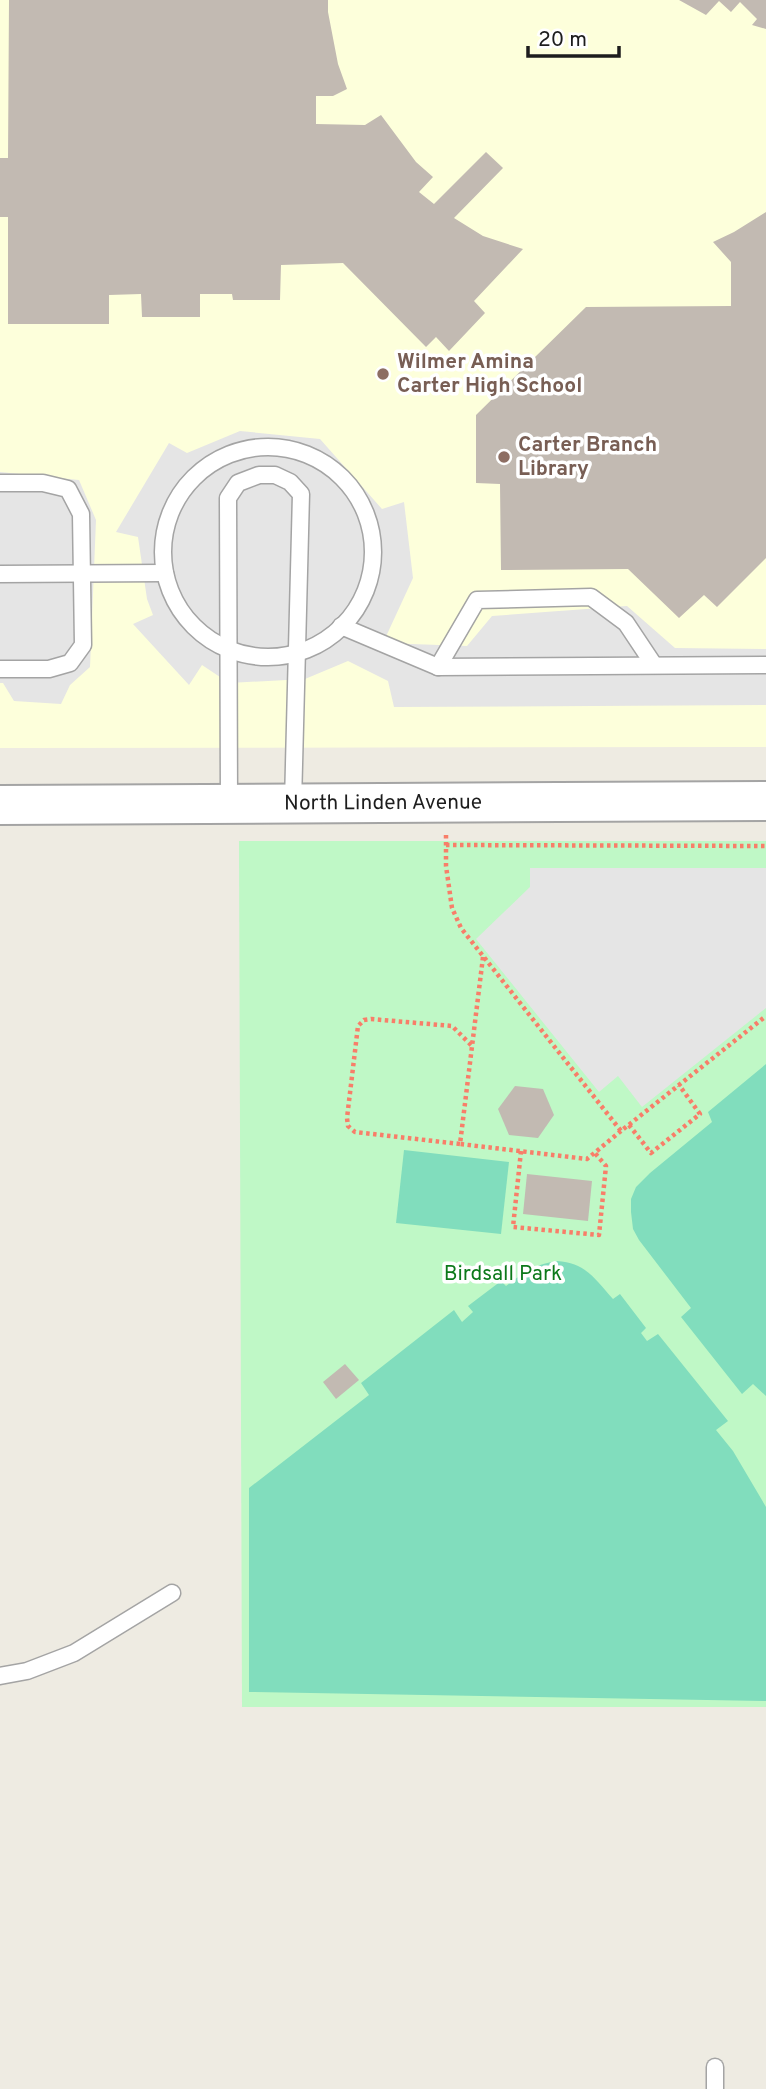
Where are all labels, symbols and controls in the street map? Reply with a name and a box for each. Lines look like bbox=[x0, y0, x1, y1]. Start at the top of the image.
scale bar bbox=[528, 14, 619, 58]
text: 20 m bbox=[538, 27, 587, 54]
place label: Wilmer Amina Carter High School bbox=[397, 349, 582, 400]
marker: Wilmer Amina Carter High School bbox=[375, 366, 391, 382]
place label: Carter Branch Library bbox=[518, 432, 657, 483]
marker: Carter Branch Library bbox=[496, 449, 512, 465]
street label: North Linden Avenue bbox=[284, 789, 482, 817]
park label: Birdsall Park bbox=[444, 1261, 562, 1288]

